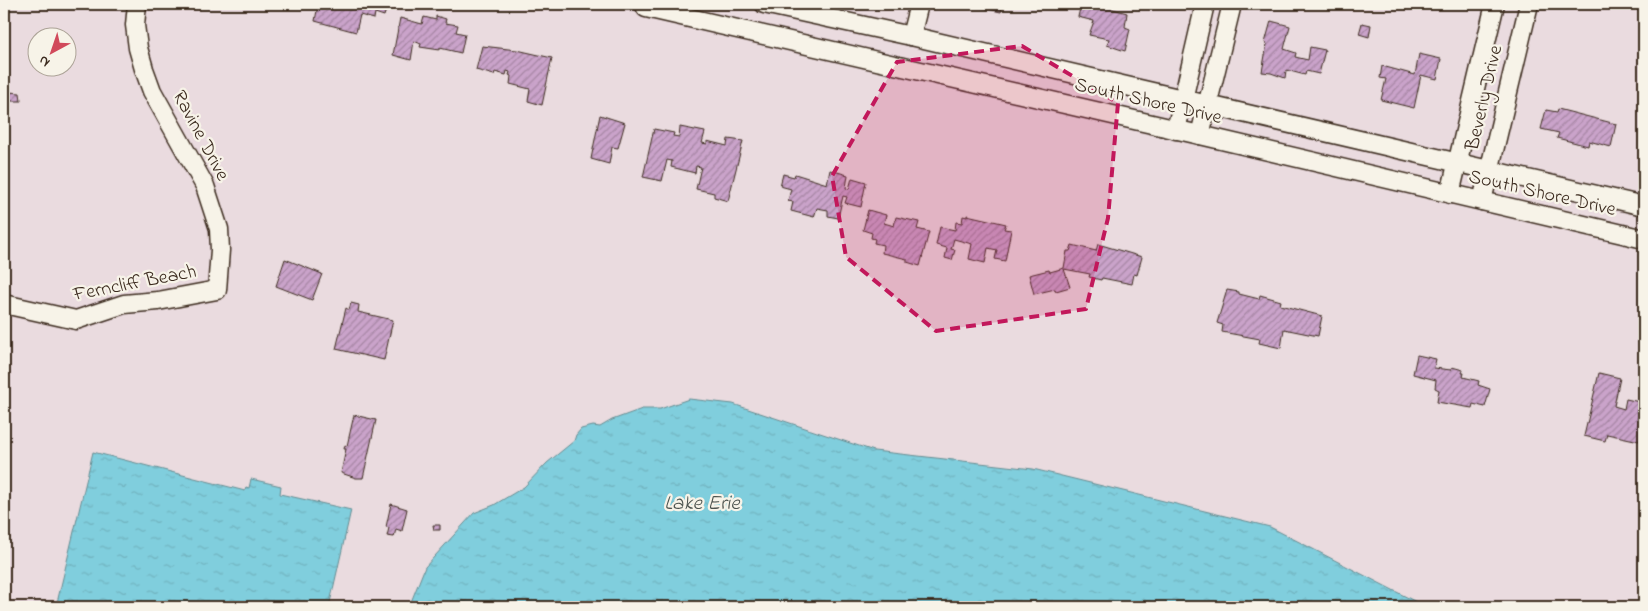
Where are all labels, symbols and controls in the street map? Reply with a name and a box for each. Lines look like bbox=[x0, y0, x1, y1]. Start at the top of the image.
north arrow bbox=[28, 28, 78, 78]
street label: Beverly Drive bbox=[1459, 43, 1511, 154]
text: N bbox=[34, 50, 55, 72]
street label: South Shore Drive bbox=[1071, 71, 1225, 133]
street label: Ravine Drive bbox=[164, 86, 236, 186]
street label: South Shore Drive bbox=[1465, 163, 1619, 225]
street label: Ferncliff Beach bbox=[70, 258, 199, 310]
water label: Lake Erie bbox=[664, 489, 741, 519]

